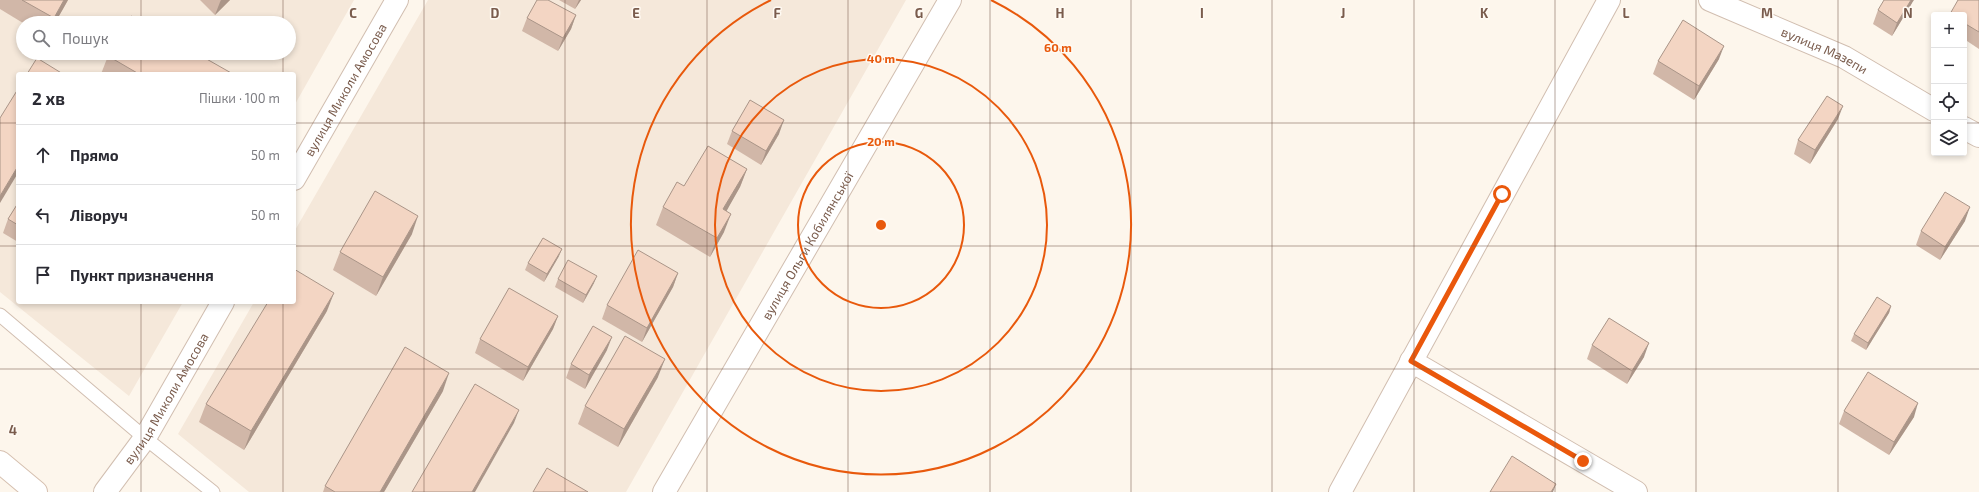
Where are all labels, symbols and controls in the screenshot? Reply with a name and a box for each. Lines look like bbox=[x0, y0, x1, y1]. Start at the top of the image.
text: C bbox=[349, 5, 357, 21]
text: D bbox=[491, 5, 500, 21]
text: E bbox=[632, 5, 640, 21]
text: F bbox=[773, 5, 781, 21]
text: G bbox=[915, 5, 923, 21]
text: H bbox=[1056, 5, 1065, 21]
text: I bbox=[1200, 5, 1204, 21]
text: J bbox=[1341, 5, 1345, 21]
text: K bbox=[1480, 5, 1489, 21]
text: L bbox=[1623, 5, 1630, 21]
text: M bbox=[1761, 5, 1773, 21]
text: N bbox=[1903, 5, 1913, 21]
map controls bbox=[1931, 12, 1967, 156]
button: + bbox=[1931, 12, 1967, 48]
search box bbox=[16, 16, 296, 60]
street label: вулиця Миколи Амосова bbox=[301, 20, 390, 159]
street label: вулиця Мазепи bbox=[1779, 23, 1871, 77]
icon: search bbox=[30, 27, 52, 49]
text: Пошук bbox=[62, 29, 109, 47]
text: 60 m bbox=[1044, 40, 1072, 54]
button: − bbox=[1931, 48, 1967, 84]
text: 40 m bbox=[867, 51, 895, 65]
button: locate bbox=[1931, 84, 1967, 120]
text: 2 хв bbox=[32, 88, 65, 108]
text: Пішки · 100 m bbox=[199, 90, 280, 106]
button: layers bbox=[1931, 120, 1967, 156]
text: 20 m bbox=[867, 134, 895, 148]
icon: ahead bbox=[32, 144, 54, 166]
text: Прямо bbox=[70, 146, 119, 164]
text: 50 m bbox=[251, 147, 280, 163]
street label: вулиця Ольги Кобилянської bbox=[758, 168, 857, 322]
route start bbox=[1493, 185, 1511, 203]
icon: left bbox=[32, 204, 54, 226]
text: Ліворуч bbox=[70, 206, 128, 224]
text: 50 m bbox=[251, 207, 280, 223]
centre of rings bbox=[874, 218, 888, 232]
icon: arrive bbox=[32, 264, 54, 286]
text: Пункт призначення bbox=[70, 266, 214, 284]
street label: вулиця Миколи Амосова bbox=[120, 330, 212, 467]
text: 4 bbox=[9, 422, 17, 438]
route end bbox=[1574, 452, 1592, 470]

